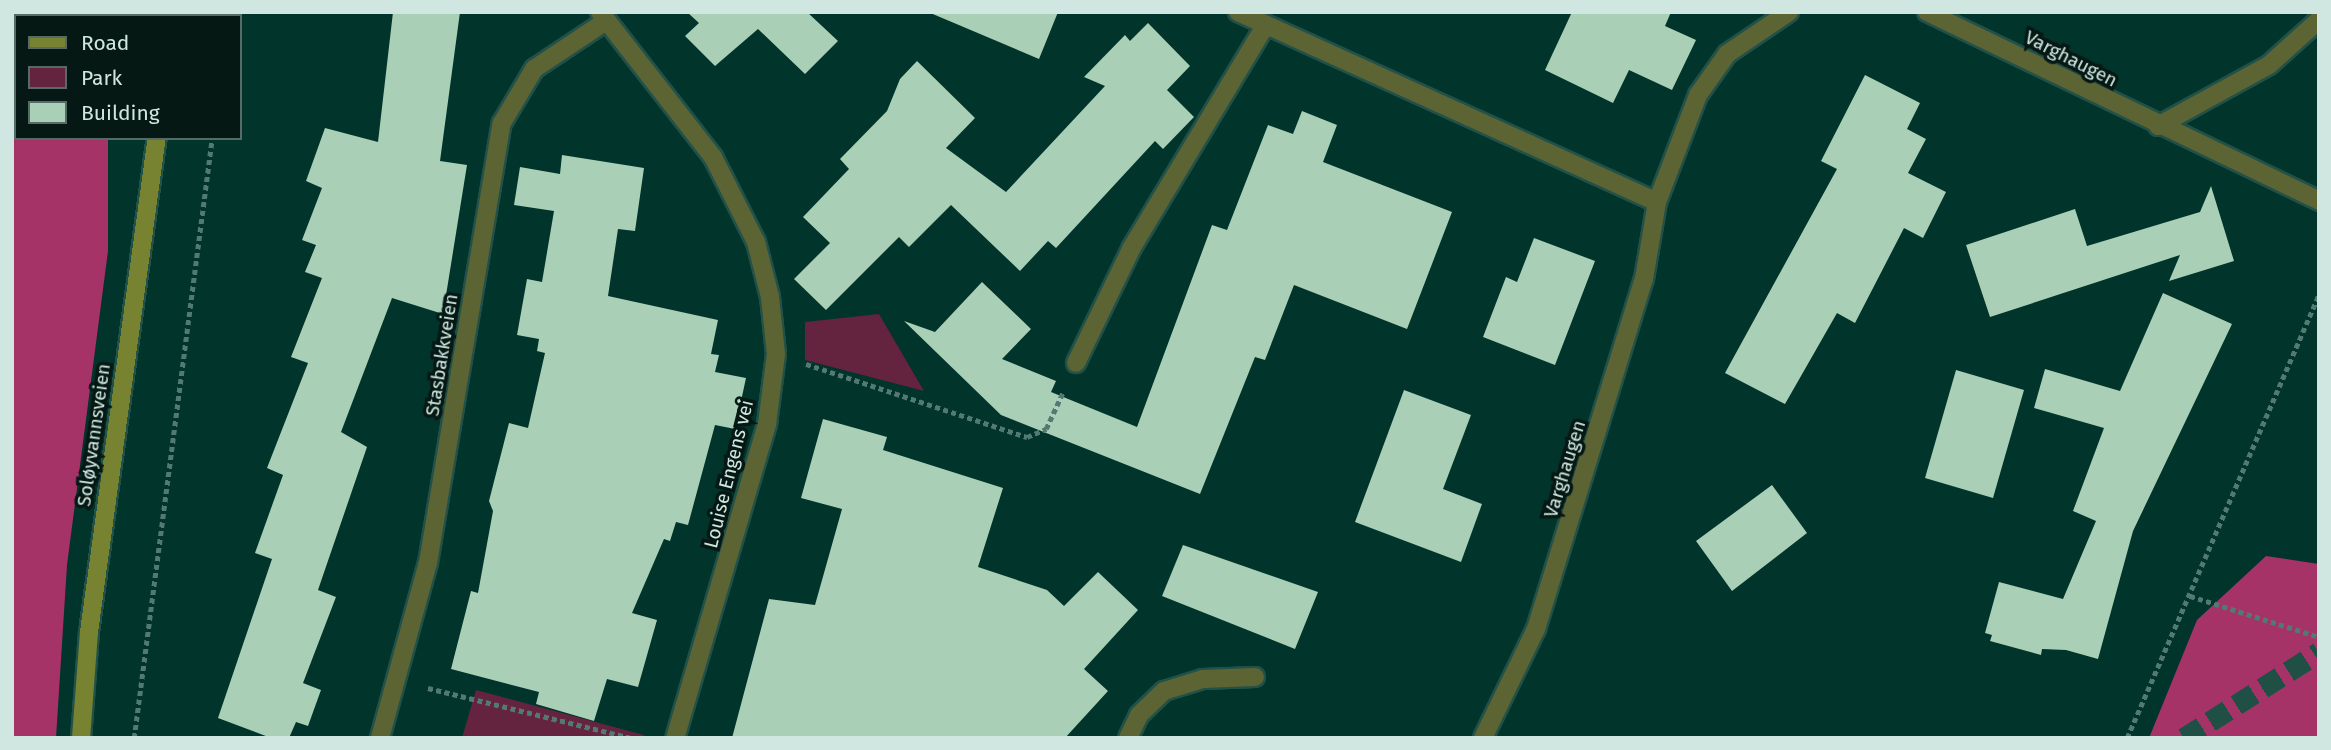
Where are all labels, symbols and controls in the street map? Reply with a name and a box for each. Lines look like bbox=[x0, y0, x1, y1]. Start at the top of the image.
legend bbox=[14, 14, 242, 140]
street label: Varghaugen bbox=[2021, 26, 2121, 92]
text: Road bbox=[81, 30, 129, 56]
text: Park bbox=[81, 65, 122, 91]
text: Building bbox=[81, 100, 160, 126]
street label: Stasbakkveien bbox=[421, 292, 463, 418]
street label: Soløyvannsveien bbox=[73, 362, 115, 508]
street label: Louise Engens vei bbox=[700, 398, 758, 550]
street label: Varghaugen bbox=[1539, 418, 1591, 520]

